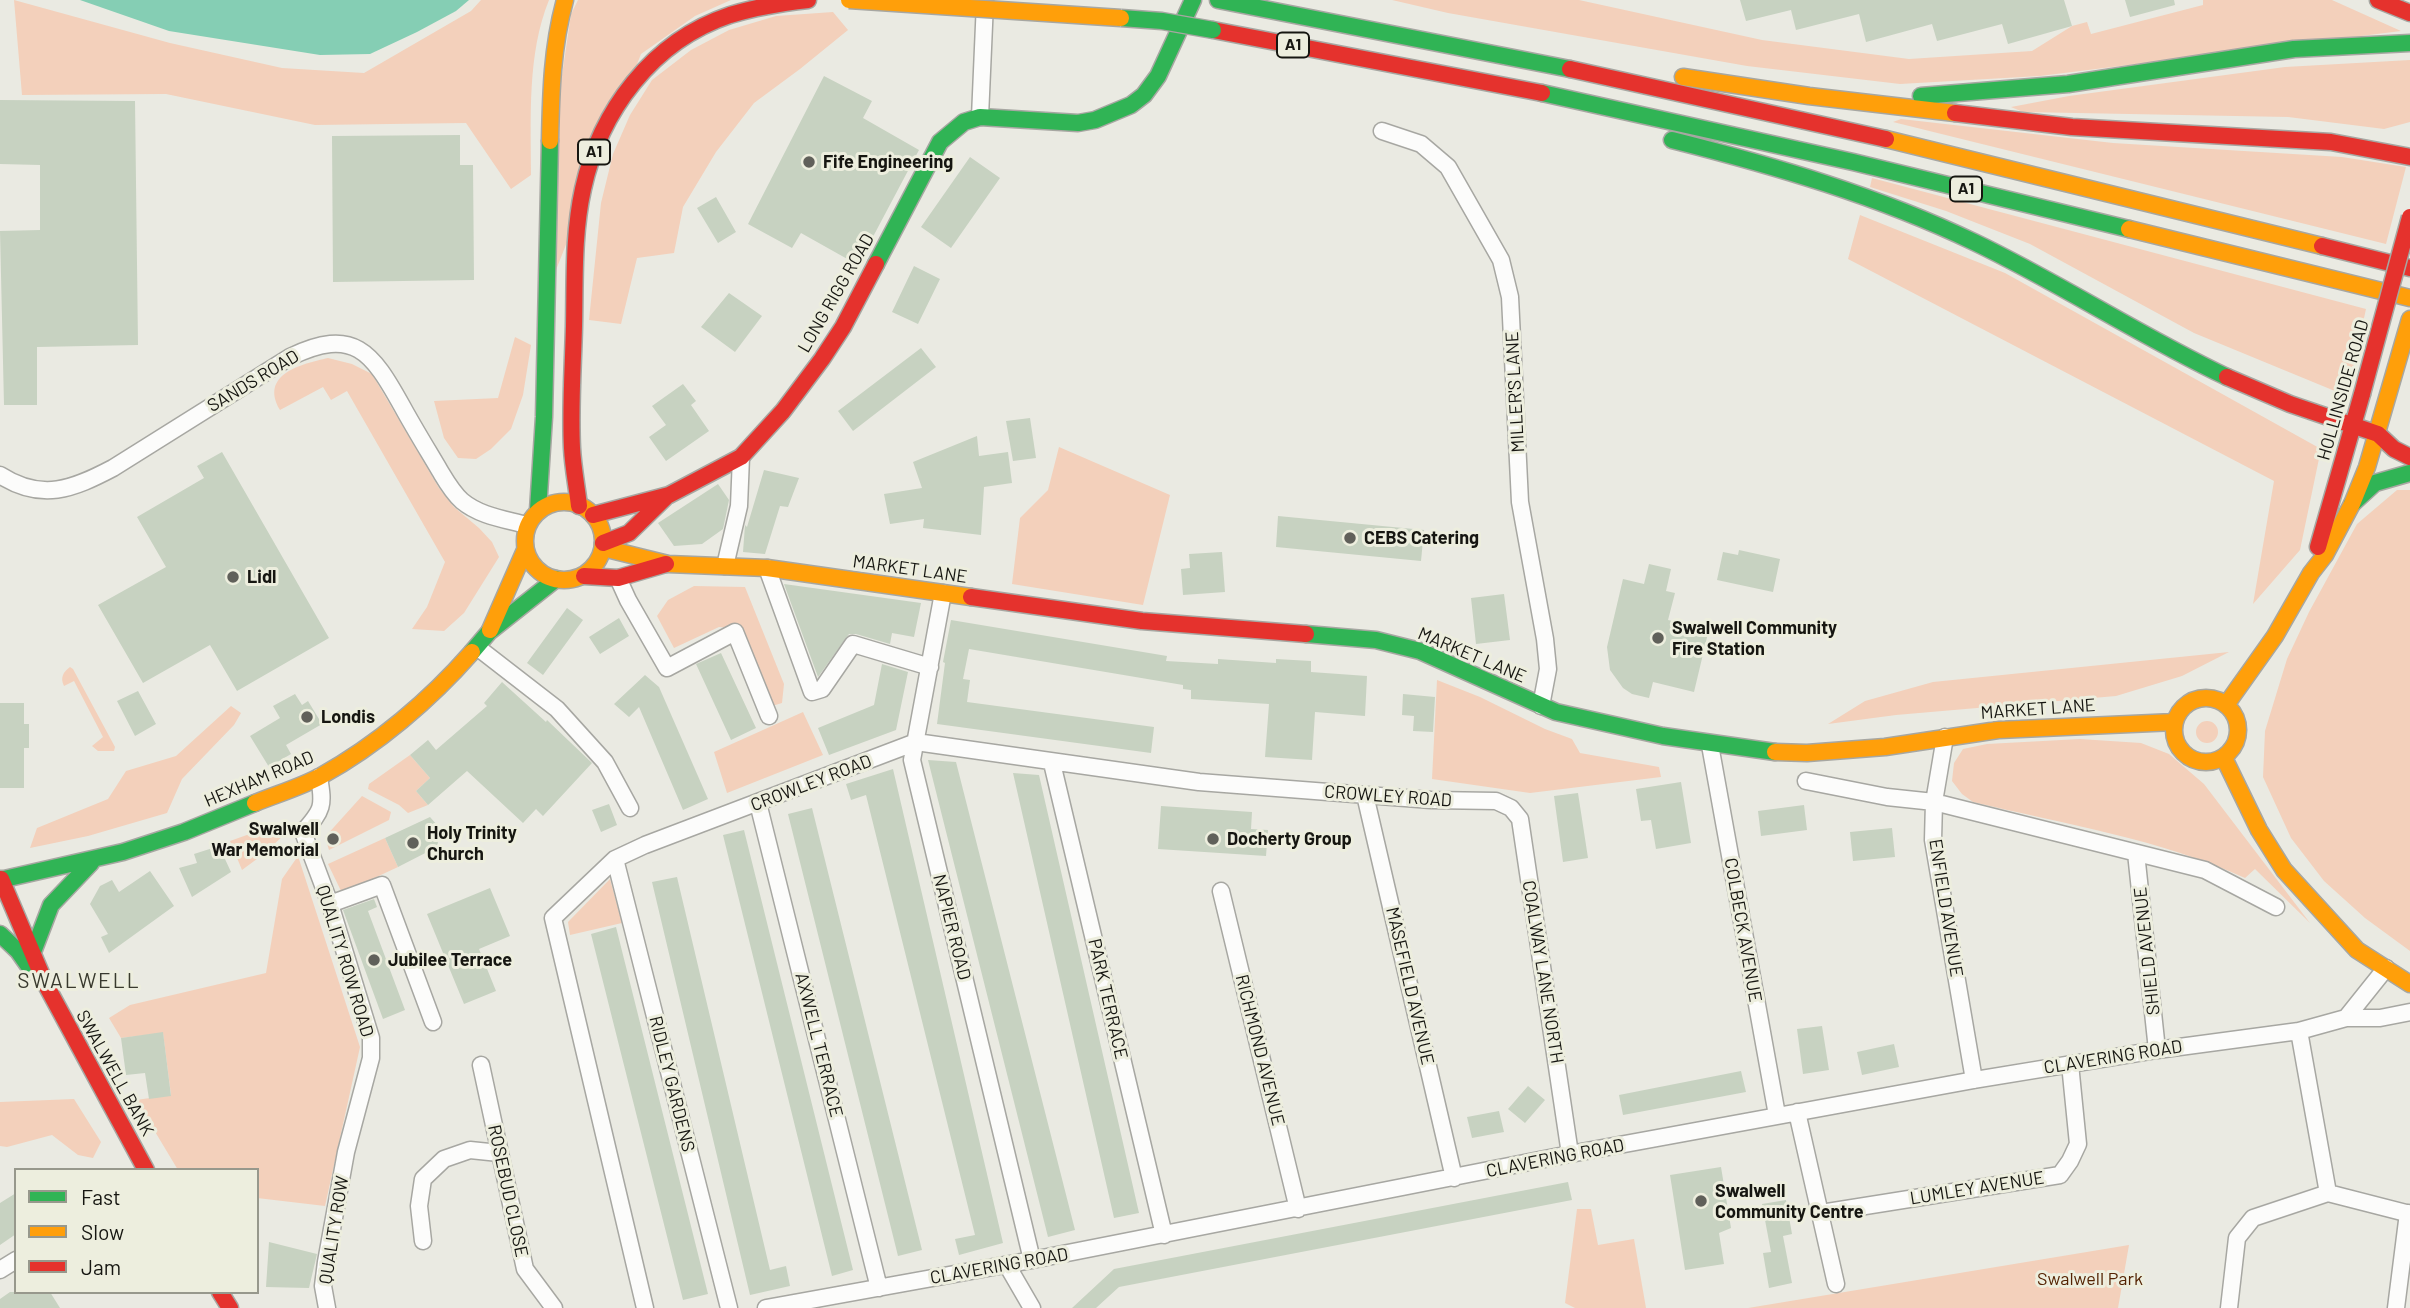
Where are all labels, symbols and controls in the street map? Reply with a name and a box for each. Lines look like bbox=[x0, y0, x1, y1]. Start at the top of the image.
road number: A1 bbox=[1277, 32, 1309, 58]
road number: A1 bbox=[578, 140, 610, 164]
place label: Fife Engineering bbox=[823, 151, 953, 173]
marker: Fife Engineering bbox=[801, 154, 817, 170]
road number: A1 bbox=[1950, 176, 1982, 202]
street label: LONG RIGG ROAD bbox=[793, 230, 879, 356]
street label: HOLLINSIDE ROAD bbox=[2313, 317, 2373, 463]
street label: MILLER'S LANE bbox=[1501, 331, 1529, 453]
street label: SANDS ROAD bbox=[203, 345, 303, 417]
place label: CEBS Catering bbox=[1364, 527, 1479, 549]
marker: CEBS Catering bbox=[1342, 530, 1358, 546]
street label: MARKET LANE bbox=[851, 550, 969, 588]
place label: Lidl bbox=[247, 566, 276, 588]
marker: Lidl bbox=[225, 569, 241, 585]
place label: Swalwell Community Fire Station bbox=[1672, 617, 1837, 660]
street label: MARKET LANE bbox=[1415, 623, 1529, 687]
marker: Swalwell Community Fire Station bbox=[1650, 630, 1666, 646]
street label: MARKET LANE bbox=[1980, 694, 2096, 724]
place label: Londis bbox=[321, 706, 375, 728]
marker: Londis bbox=[299, 709, 315, 725]
street label: HEXHAM ROAD bbox=[201, 746, 317, 812]
street label: CROWLEY ROAD bbox=[747, 750, 875, 816]
street label: CROWLEY ROAD bbox=[1323, 781, 1453, 811]
place label: Swalwell War Memorial bbox=[211, 818, 319, 860]
place label: Holy Trinity Church bbox=[427, 822, 517, 864]
place label: Docherty Group bbox=[1227, 828, 1352, 850]
marker: Swalwell War Memorial bbox=[325, 831, 341, 847]
marker: Docherty Group bbox=[1205, 831, 1221, 847]
marker: Holy Trinity Church bbox=[405, 835, 421, 851]
street label: ENFIELD AVENUE bbox=[1924, 837, 1968, 979]
street label: COLBECK AVENUE bbox=[1720, 856, 1766, 1004]
street label: NAPIER ROAD bbox=[928, 872, 976, 982]
street label: COALWAY LANE NORTH bbox=[1518, 879, 1568, 1065]
street label: QUALITY ROW ROAD bbox=[312, 883, 378, 1039]
street label: SHIELD AVENUE bbox=[2130, 886, 2164, 1016]
street label: MASEFIELD AVENUE bbox=[1381, 905, 1439, 1067]
street label: PARK TERRACE bbox=[1084, 937, 1132, 1061]
place label: Jubilee Terrace bbox=[388, 949, 512, 971]
marker: Jubilee Terrace bbox=[366, 952, 382, 968]
district label: SWALWELL bbox=[18, 968, 140, 994]
street label: AXWELL TERRACE bbox=[791, 970, 847, 1120]
street label: RICHMOND AVENUE bbox=[1231, 972, 1289, 1128]
street label: SWALWELL BANK bbox=[71, 1006, 159, 1140]
street label: RIDLEY GARDENS bbox=[645, 1014, 699, 1154]
street label: CLAVERING ROAD bbox=[2042, 1035, 2184, 1079]
street label: ROSEBUD CLOSE bbox=[483, 1123, 533, 1259]
street label: CLAVERING ROAD bbox=[1484, 1134, 1626, 1182]
street label: LUMLEY AVENUE bbox=[1908, 1167, 2046, 1209]
legend bbox=[14, 1168, 259, 1294]
street label: QUALITY ROW bbox=[315, 1174, 353, 1286]
place label: Swalwell Community Centre bbox=[1715, 1180, 1864, 1222]
text: Fast bbox=[81, 1184, 121, 1209]
marker: Swalwell Community Centre bbox=[1693, 1193, 1709, 1209]
text: Slow bbox=[81, 1219, 124, 1244]
street label: CLAVERING ROAD bbox=[928, 1243, 1070, 1289]
text: Jam bbox=[81, 1254, 121, 1279]
park label: Swalwell Park bbox=[2037, 1268, 2143, 1290]

